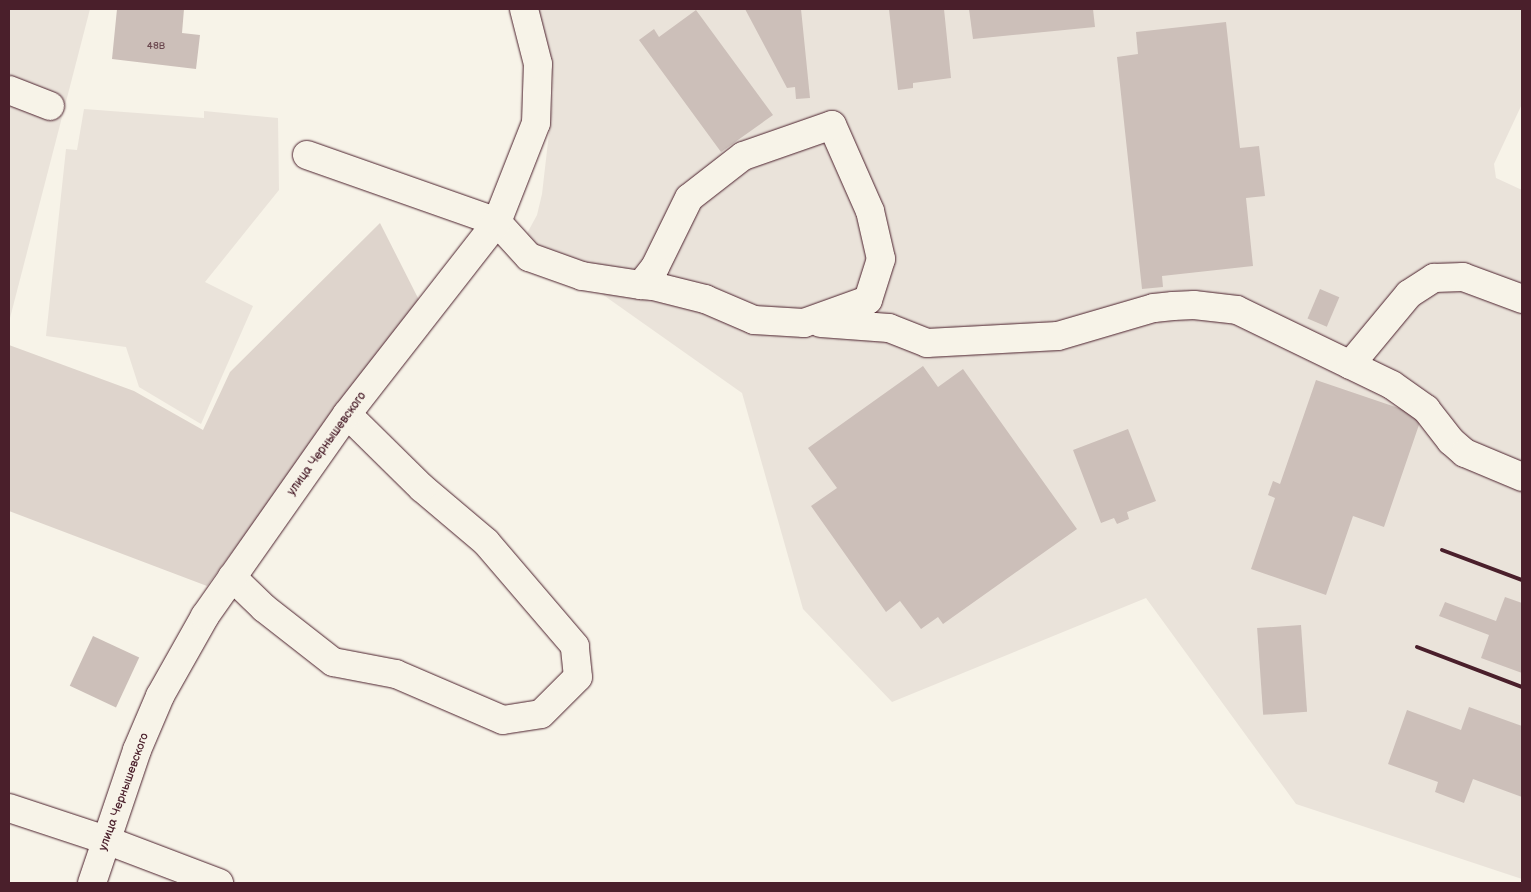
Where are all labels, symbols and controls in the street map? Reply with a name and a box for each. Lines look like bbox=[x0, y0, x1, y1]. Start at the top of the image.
house number: 48В bbox=[147, 41, 165, 53]
street label: улица Чернышевского bbox=[285, 389, 369, 499]
street label: улица Чернышевского bbox=[96, 731, 152, 853]

